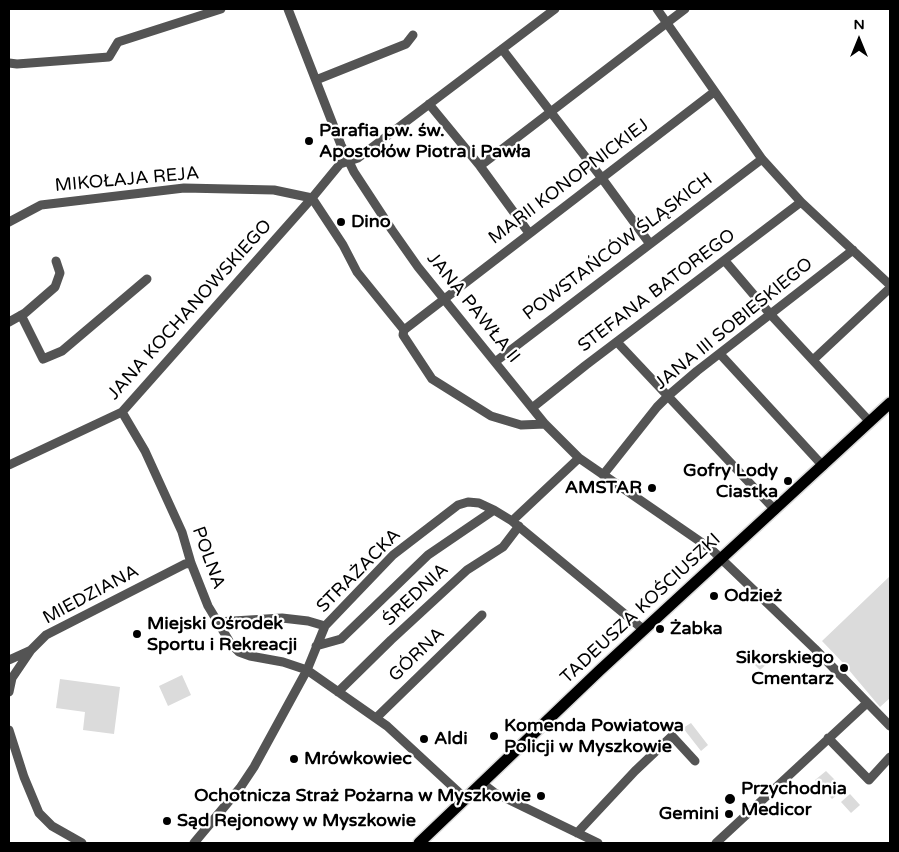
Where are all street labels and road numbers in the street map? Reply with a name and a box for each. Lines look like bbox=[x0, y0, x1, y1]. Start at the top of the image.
street label: MARII KONOPNICKIEJ bbox=[485, 115, 653, 249]
street label: MIKOŁAJA REJA bbox=[54, 163, 200, 197]
street label: POWSTAŃCÓW ŚLĄSKICH bbox=[519, 169, 717, 325]
street label: JANA KOCHANOWSKIEGO bbox=[103, 215, 277, 405]
street label: STEFANA BATOREGO bbox=[574, 225, 740, 357]
street label: JANA PAWŁA II bbox=[422, 248, 524, 368]
street label: JANA III SOBIESKIEGO bbox=[651, 254, 817, 394]
street label: POLNA bbox=[187, 524, 229, 592]
street label: STRAŻACKA bbox=[312, 524, 406, 618]
street label: TADEUSZA KOŚCIUSZKI bbox=[557, 529, 725, 689]
street label: ŚREDNIA bbox=[379, 559, 453, 631]
street label: MIEDZIANA bbox=[39, 561, 143, 629]
street label: GÓRNA bbox=[385, 623, 449, 687]

